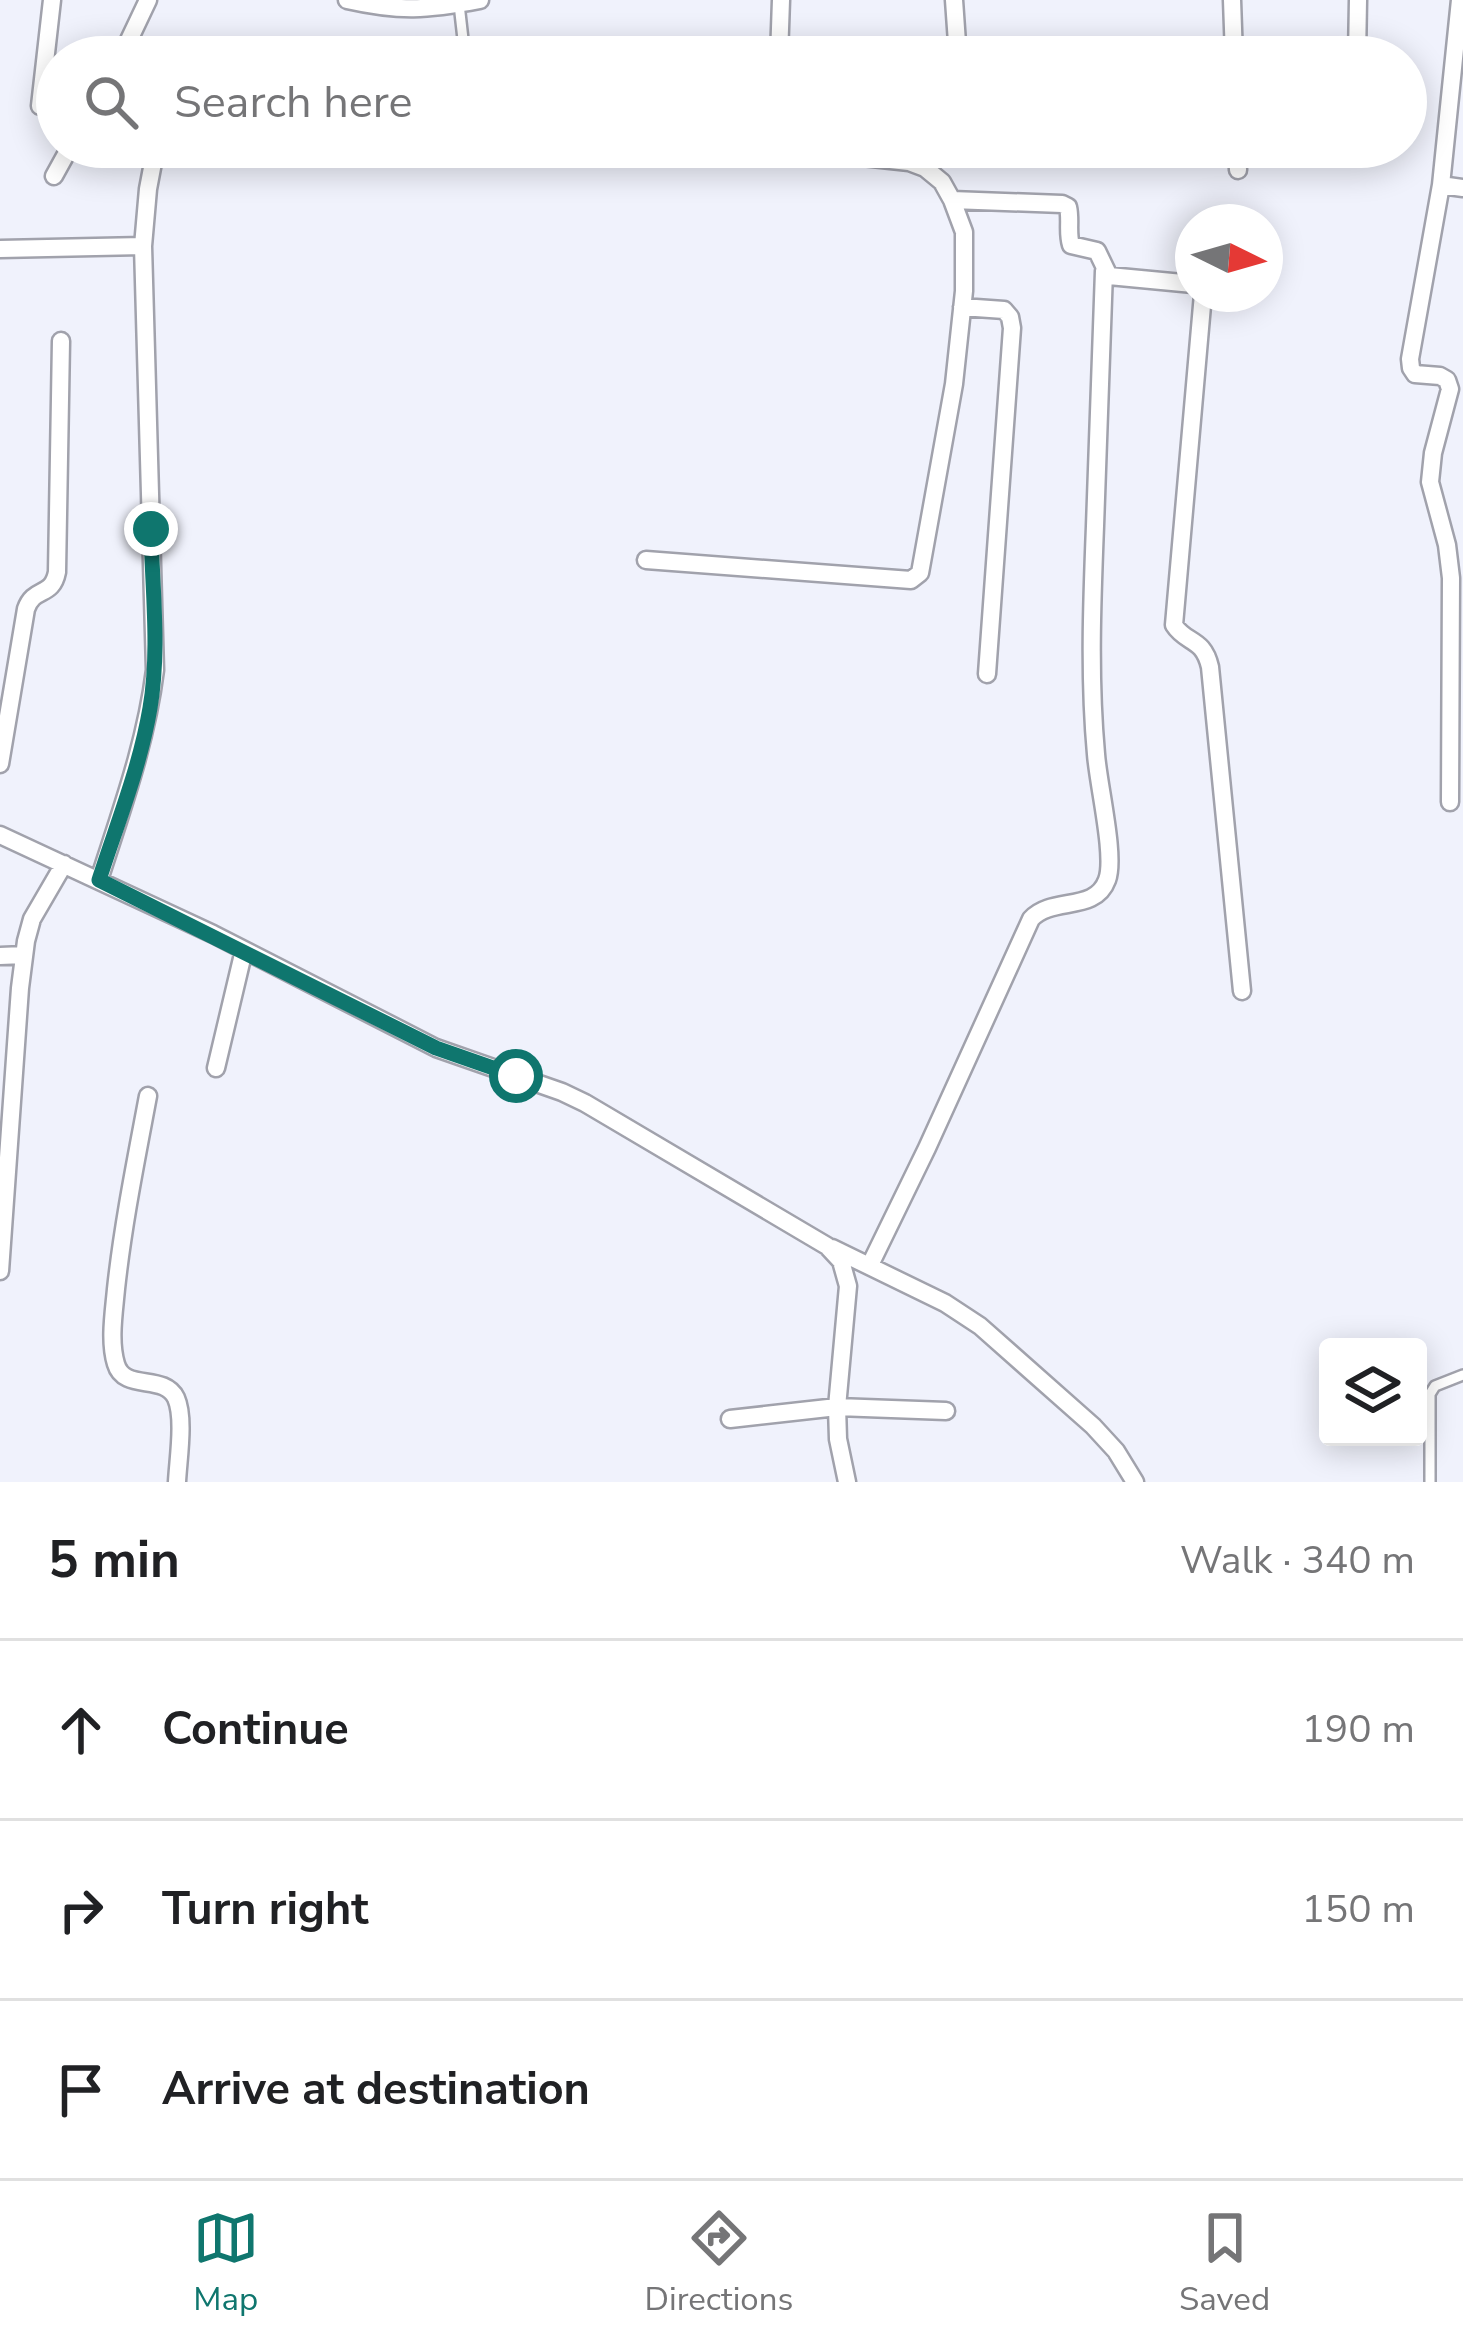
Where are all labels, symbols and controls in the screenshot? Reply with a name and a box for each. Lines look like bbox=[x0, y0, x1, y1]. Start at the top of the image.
search box bbox=[36, 36, 1427, 168]
icon: search bbox=[78, 69, 144, 135]
text: Search here bbox=[174, 72, 413, 133]
north arrow bbox=[1175, 204, 1283, 312]
route end bbox=[124, 502, 178, 556]
route start bbox=[489, 1049, 543, 1103]
map controls bbox=[1319, 1338, 1427, 1446]
button: layers bbox=[1319, 1338, 1427, 1446]
text: 5 min bbox=[48, 1525, 180, 1595]
text: Walk · 340 m bbox=[1180, 1534, 1415, 1587]
icon: ahead bbox=[48, 1697, 114, 1763]
text: Continue bbox=[162, 1699, 349, 1760]
text: 190 m bbox=[1301, 1703, 1415, 1756]
icon: right bbox=[48, 1877, 114, 1943]
text: Turn right bbox=[162, 1879, 369, 1940]
text: 150 m bbox=[1301, 1883, 1415, 1936]
icon: arrive bbox=[48, 2057, 114, 2123]
text: Arrive at destination bbox=[162, 2059, 590, 2120]
tab: Map bbox=[193, 2205, 259, 2322]
tab: Directions bbox=[645, 2205, 793, 2322]
tab: Saved bbox=[1179, 2205, 1270, 2322]

